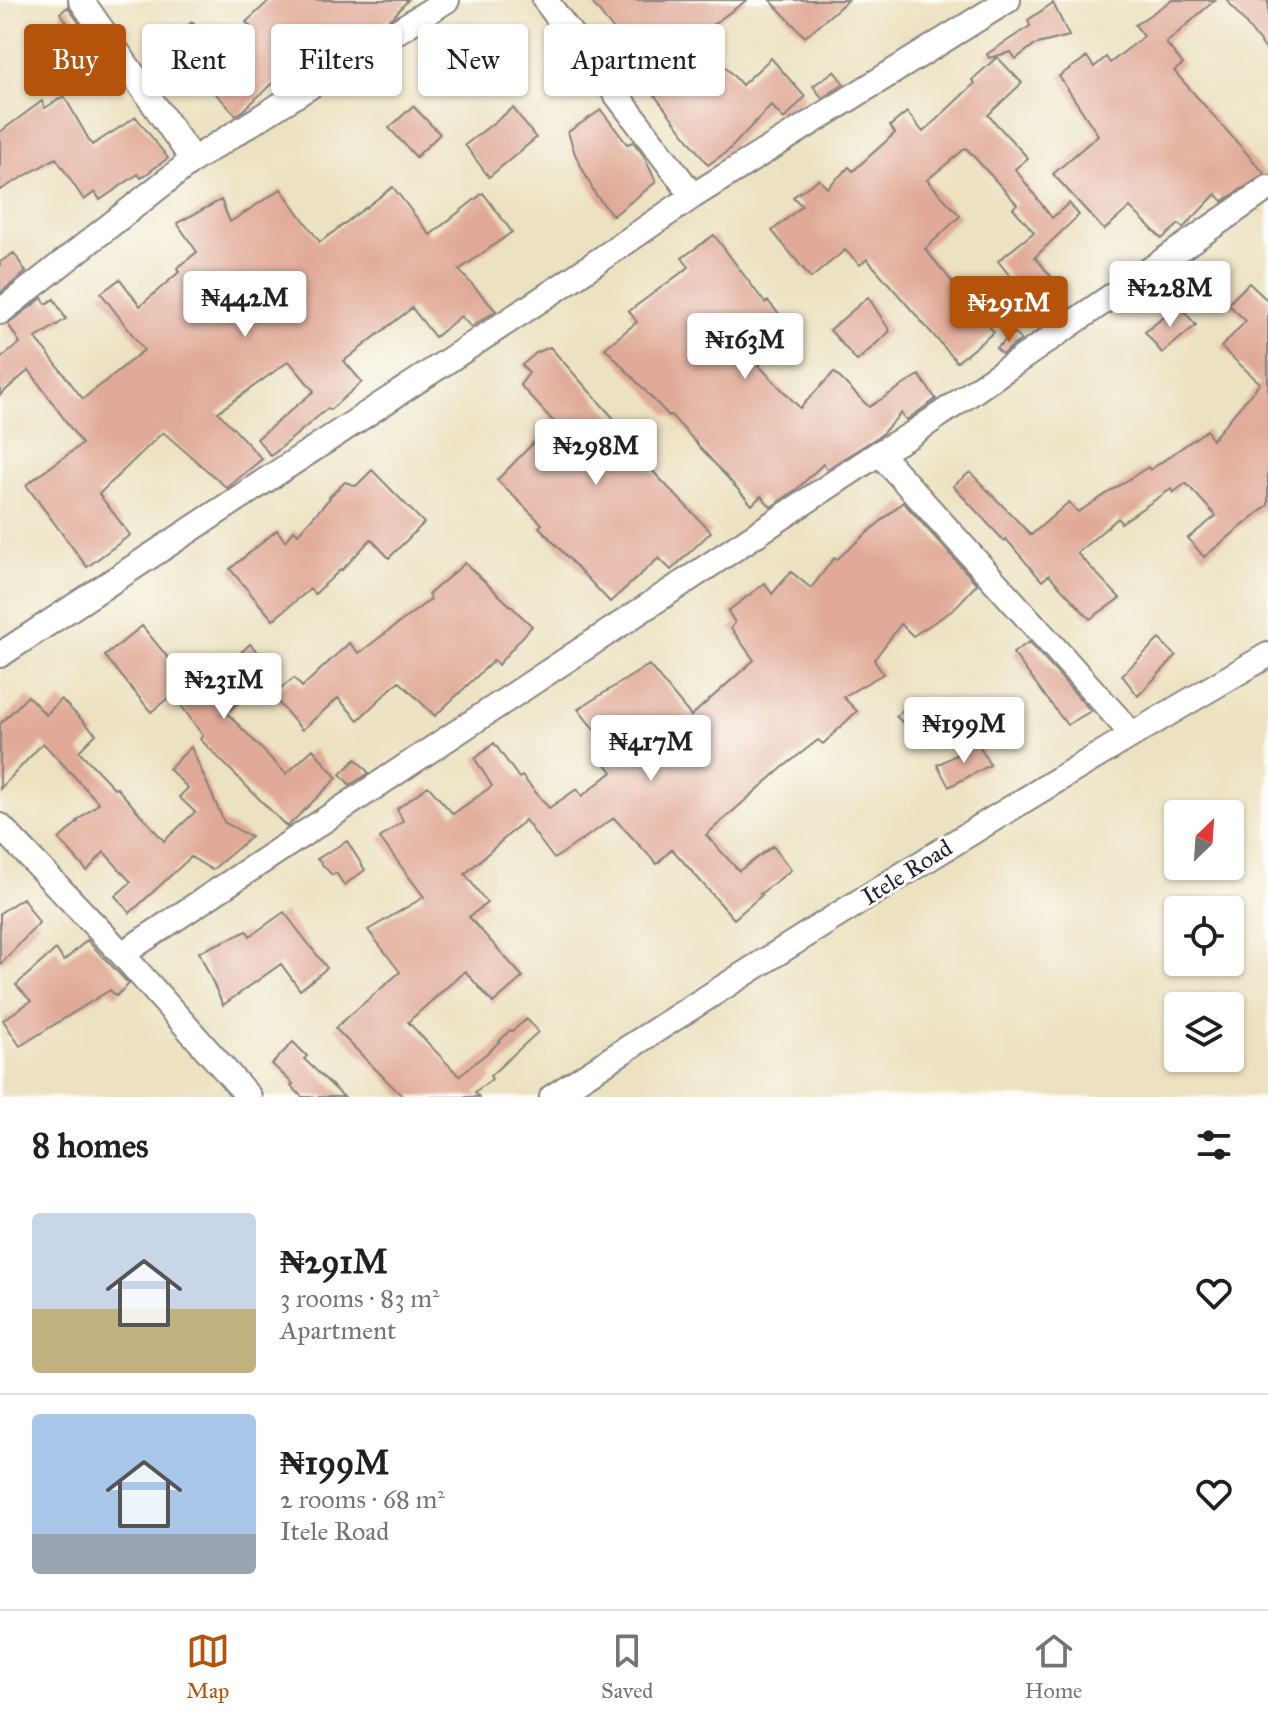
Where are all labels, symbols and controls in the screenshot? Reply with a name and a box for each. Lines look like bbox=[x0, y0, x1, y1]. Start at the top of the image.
chip: Buy bbox=[24, 24, 126, 96]
chip: Rent bbox=[142, 24, 255, 96]
chip: Filters bbox=[271, 24, 402, 96]
chip: New bbox=[418, 24, 528, 96]
chip: Apartment bbox=[544, 24, 725, 96]
pin: ₦228M bbox=[1114, 261, 1226, 329]
pin: ₦442M bbox=[189, 271, 301, 339]
text: ₦228M bbox=[1128, 271, 1212, 303]
pin: ₦291M bbox=[953, 276, 1065, 344]
text: ₦442M bbox=[201, 281, 289, 313]
text: ₦291M bbox=[968, 286, 1050, 318]
pin: ₦163M bbox=[689, 313, 801, 381]
text: ₦163M bbox=[705, 323, 785, 355]
pin: ₦298M bbox=[540, 419, 652, 487]
text: ₦298M bbox=[553, 429, 639, 461]
pin: ₦231M bbox=[168, 653, 280, 721]
text: ₦231M bbox=[184, 663, 264, 695]
pin: ₦199M bbox=[908, 697, 1020, 765]
text: ₦199M bbox=[922, 707, 1006, 739]
pin: ₦417M bbox=[595, 715, 707, 783]
text: ₦417M bbox=[609, 725, 693, 757]
north arrow bbox=[1164, 800, 1244, 880]
map controls bbox=[1164, 800, 1244, 1072]
street label: Itele Road bbox=[856, 833, 958, 911]
button: locate bbox=[1164, 896, 1244, 976]
button: layers bbox=[1164, 992, 1244, 1072]
icon: filters bbox=[1192, 1123, 1236, 1167]
text: 8 homes bbox=[32, 1125, 148, 1166]
text: ₦291M bbox=[280, 1241, 388, 1282]
icon: home bbox=[96, 1245, 192, 1341]
icon: heart bbox=[1192, 1271, 1236, 1315]
text: 3 rooms · 83 m² bbox=[280, 1282, 440, 1314]
text: Apartment bbox=[280, 1314, 396, 1346]
text: ₦199M bbox=[280, 1442, 389, 1483]
icon: home bbox=[96, 1446, 192, 1542]
icon: heart bbox=[1192, 1472, 1236, 1516]
text: 2 rooms · 68 m² bbox=[280, 1483, 445, 1515]
text: Itele Road bbox=[280, 1515, 389, 1547]
tab: Map bbox=[186, 1629, 230, 1704]
tab: Saved bbox=[601, 1629, 653, 1704]
tab: Home bbox=[1025, 1629, 1082, 1704]

